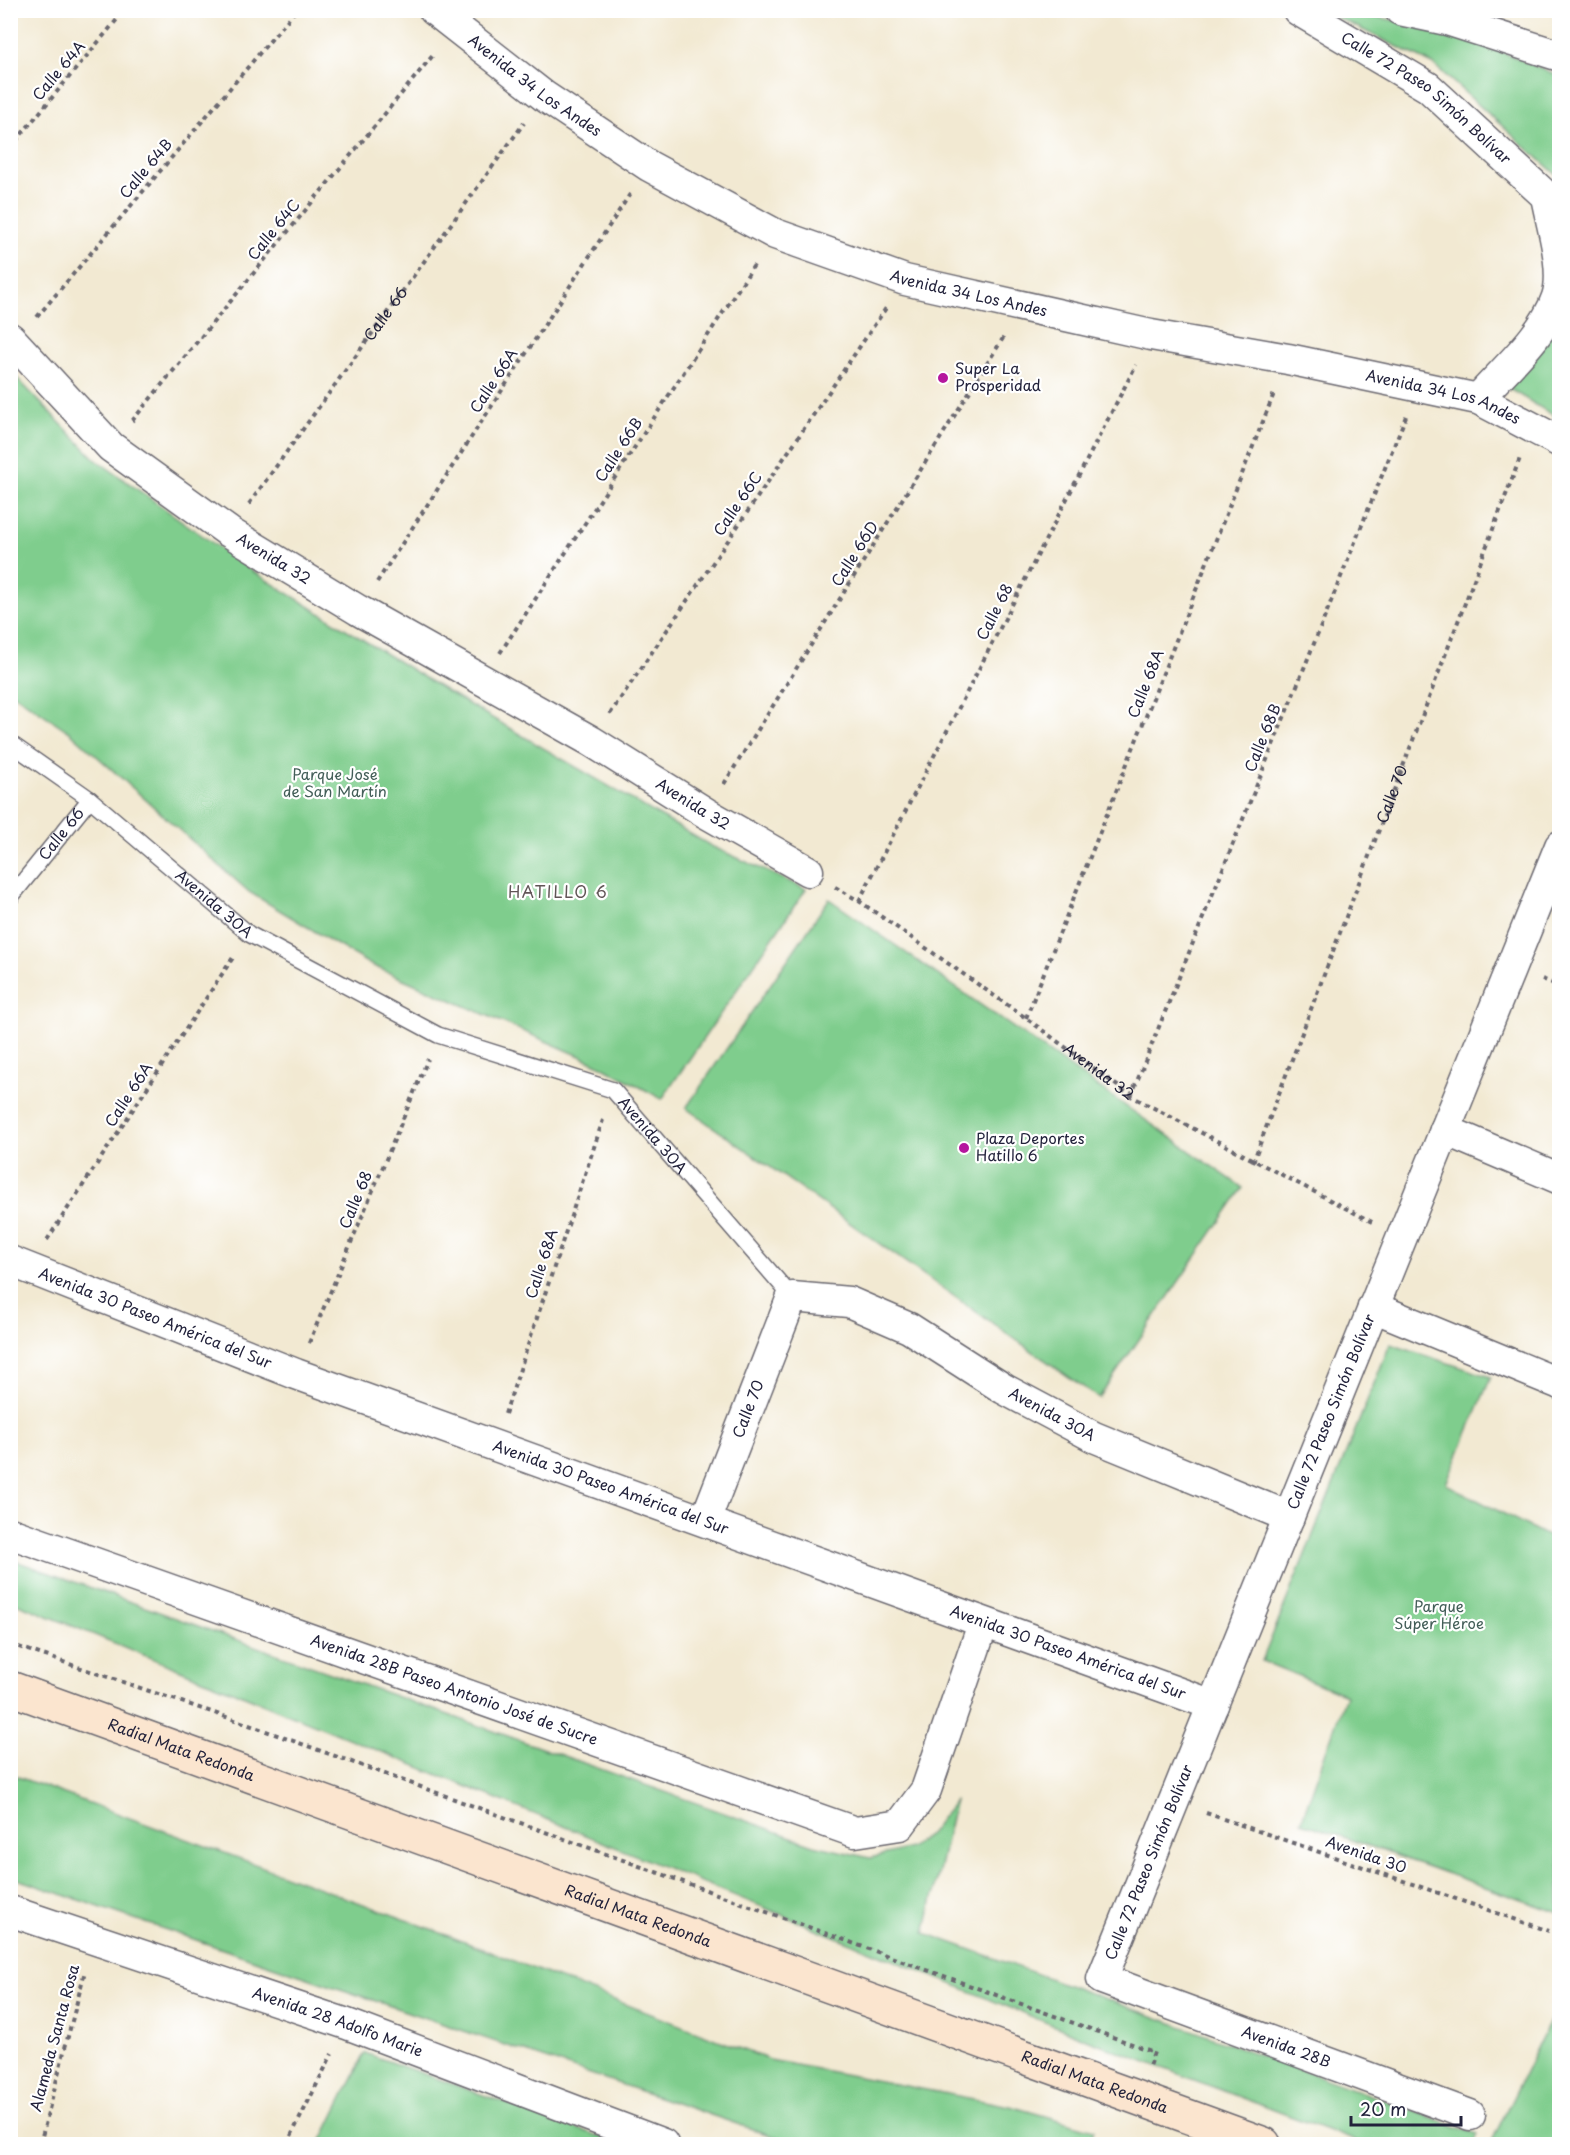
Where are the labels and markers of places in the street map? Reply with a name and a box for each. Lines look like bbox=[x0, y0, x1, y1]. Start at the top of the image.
place label: Super La Prosperidad bbox=[955, 356, 1041, 396]
marker: Super La Prosperidad bbox=[936, 371, 950, 385]
place label: Plaza Deportes Hatillo 6 bbox=[976, 1126, 1085, 1166]
marker: Plaza Deportes Hatillo 6 bbox=[957, 1141, 971, 1155]

